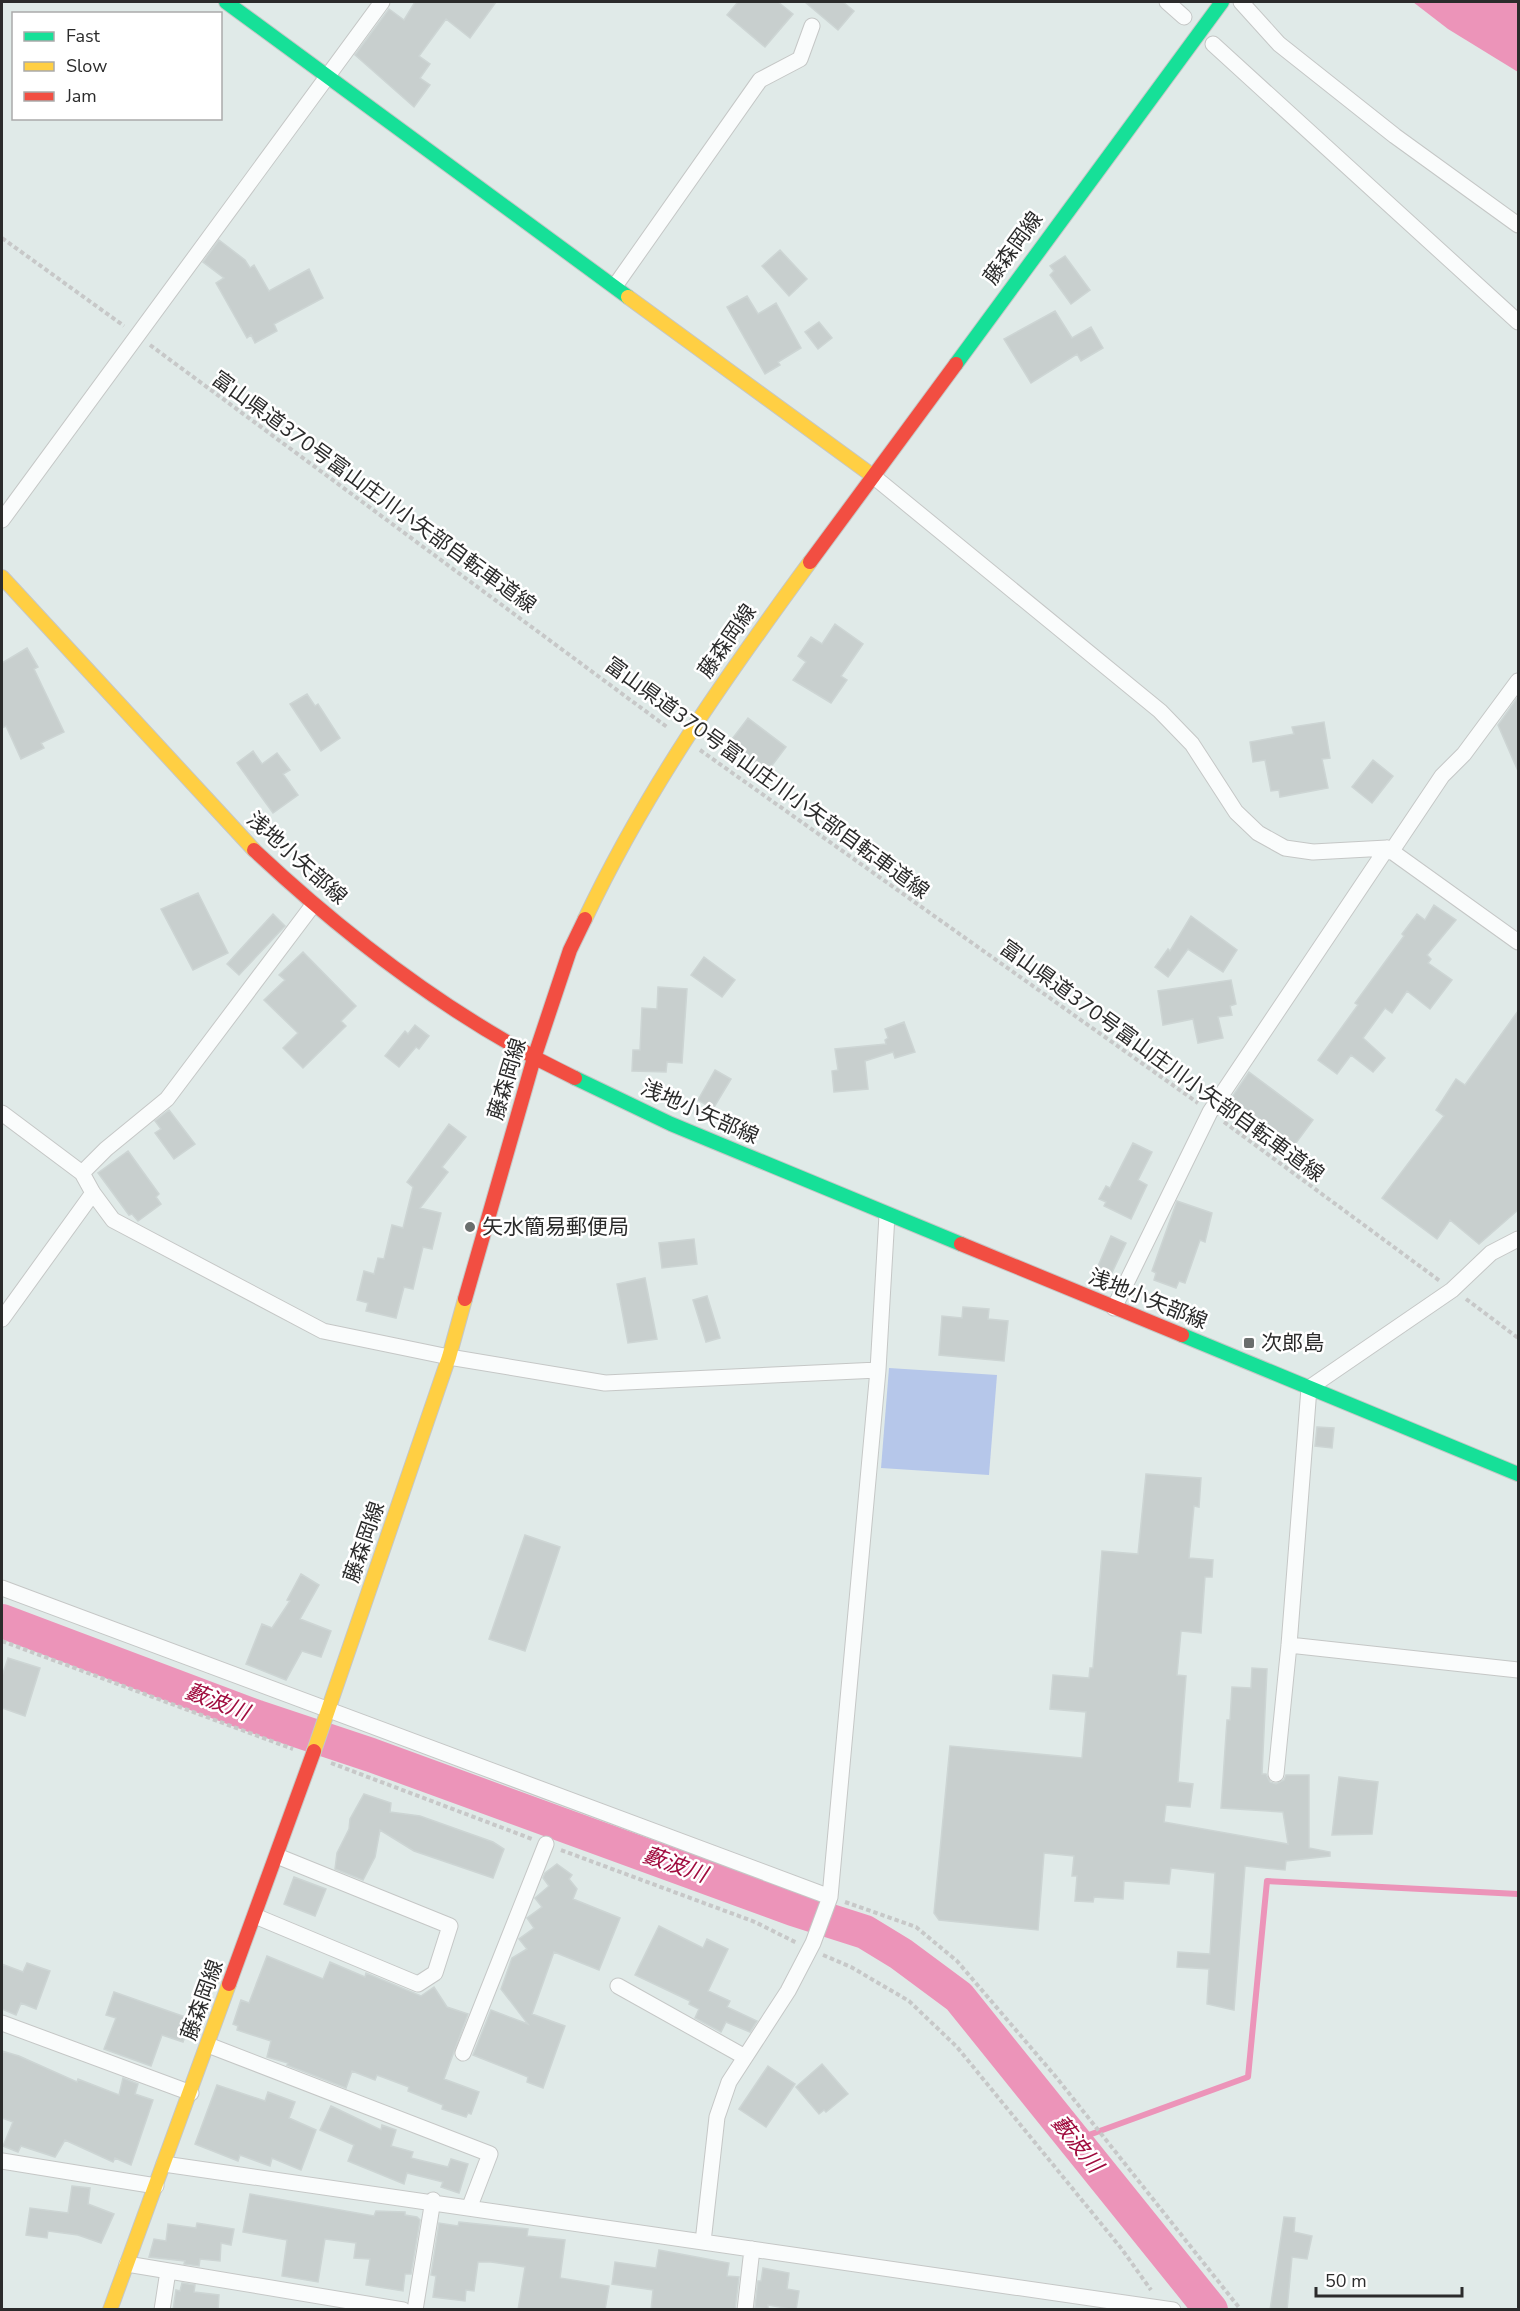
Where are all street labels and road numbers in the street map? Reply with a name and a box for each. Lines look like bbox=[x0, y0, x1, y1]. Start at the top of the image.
street label: 藤森岡線 bbox=[977, 206, 1049, 290]
street label: 富山県道370号富山庄川小矢部自転車道線 bbox=[206, 365, 542, 619]
street label: 藤森岡線 bbox=[691, 599, 763, 683]
street label: 富山県道370号富山庄川小矢部自転車道線 bbox=[599, 651, 935, 905]
street label: 浅地小矢部線 bbox=[241, 805, 353, 911]
street label: 富山県道370号富山庄川小矢部自転車道線 bbox=[994, 934, 1330, 1188]
street label: 藤森岡線 bbox=[481, 1035, 533, 1123]
street label: 浅地小矢部線 bbox=[637, 1074, 763, 1150]
street label: 浅地小矢部線 bbox=[1084, 1262, 1212, 1336]
street label: 藤森岡線 bbox=[337, 1498, 391, 1586]
street label: 藤森岡線 bbox=[174, 1956, 230, 2044]

